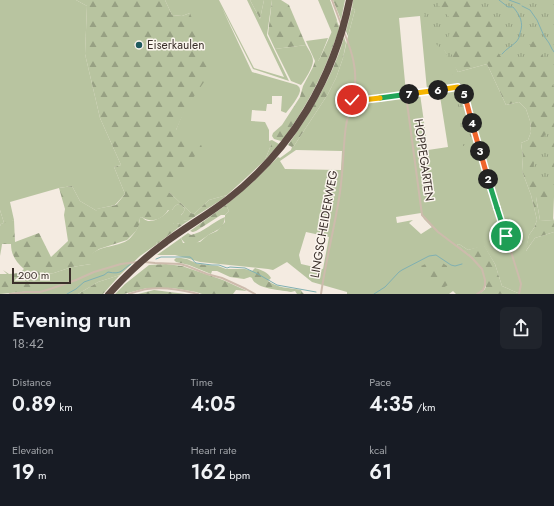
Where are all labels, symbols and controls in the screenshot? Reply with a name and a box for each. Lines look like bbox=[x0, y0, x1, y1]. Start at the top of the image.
place label: Eiserkaulen bbox=[147, 36, 204, 54]
marker: Eiserkaulen bbox=[134, 40, 144, 50]
pin: 6 bbox=[428, 80, 448, 100]
text: 6 bbox=[434, 82, 442, 98]
pin bbox=[335, 83, 369, 117]
pin: 7 bbox=[399, 84, 419, 104]
pin: 5 bbox=[454, 84, 474, 104]
text: 7 bbox=[406, 86, 412, 102]
text: 5 bbox=[460, 86, 468, 102]
icon: check bbox=[341, 89, 363, 111]
pin: 4 bbox=[462, 113, 482, 133]
text: 4 bbox=[468, 115, 476, 131]
street label: HOPPEGARTEN bbox=[409, 118, 439, 202]
pin: 3 bbox=[470, 141, 490, 161]
text: 3 bbox=[477, 143, 483, 159]
street label: LINGSCHEIDERWEG bbox=[306, 169, 342, 279]
pin: 2 bbox=[478, 169, 498, 189]
text: 2 bbox=[484, 171, 492, 187]
pin bbox=[489, 219, 523, 253]
icon: arrive bbox=[495, 225, 517, 247]
scale bar bbox=[12, 266, 71, 285]
text: 200 m bbox=[18, 267, 49, 283]
text: Evening run bbox=[12, 303, 131, 335]
button: share bbox=[500, 307, 542, 349]
text: 18:42 bbox=[12, 334, 44, 353]
text: Distance bbox=[12, 374, 51, 390]
text: Time bbox=[191, 374, 213, 390]
text: Pace bbox=[369, 374, 391, 390]
text: 0.89 bbox=[12, 390, 56, 419]
text: 4:05 bbox=[191, 390, 235, 419]
text: 4:35 bbox=[369, 390, 413, 419]
text: km bbox=[56, 399, 73, 415]
text: /km bbox=[413, 399, 436, 415]
text: Elevation bbox=[12, 442, 54, 458]
text: Heart rate bbox=[191, 442, 237, 458]
text: kcal bbox=[369, 442, 387, 458]
text: 19 bbox=[12, 458, 35, 487]
text: 162 bbox=[191, 458, 226, 487]
text: 61 bbox=[369, 458, 392, 487]
text: m bbox=[35, 467, 47, 483]
text: bpm bbox=[226, 467, 250, 483]

